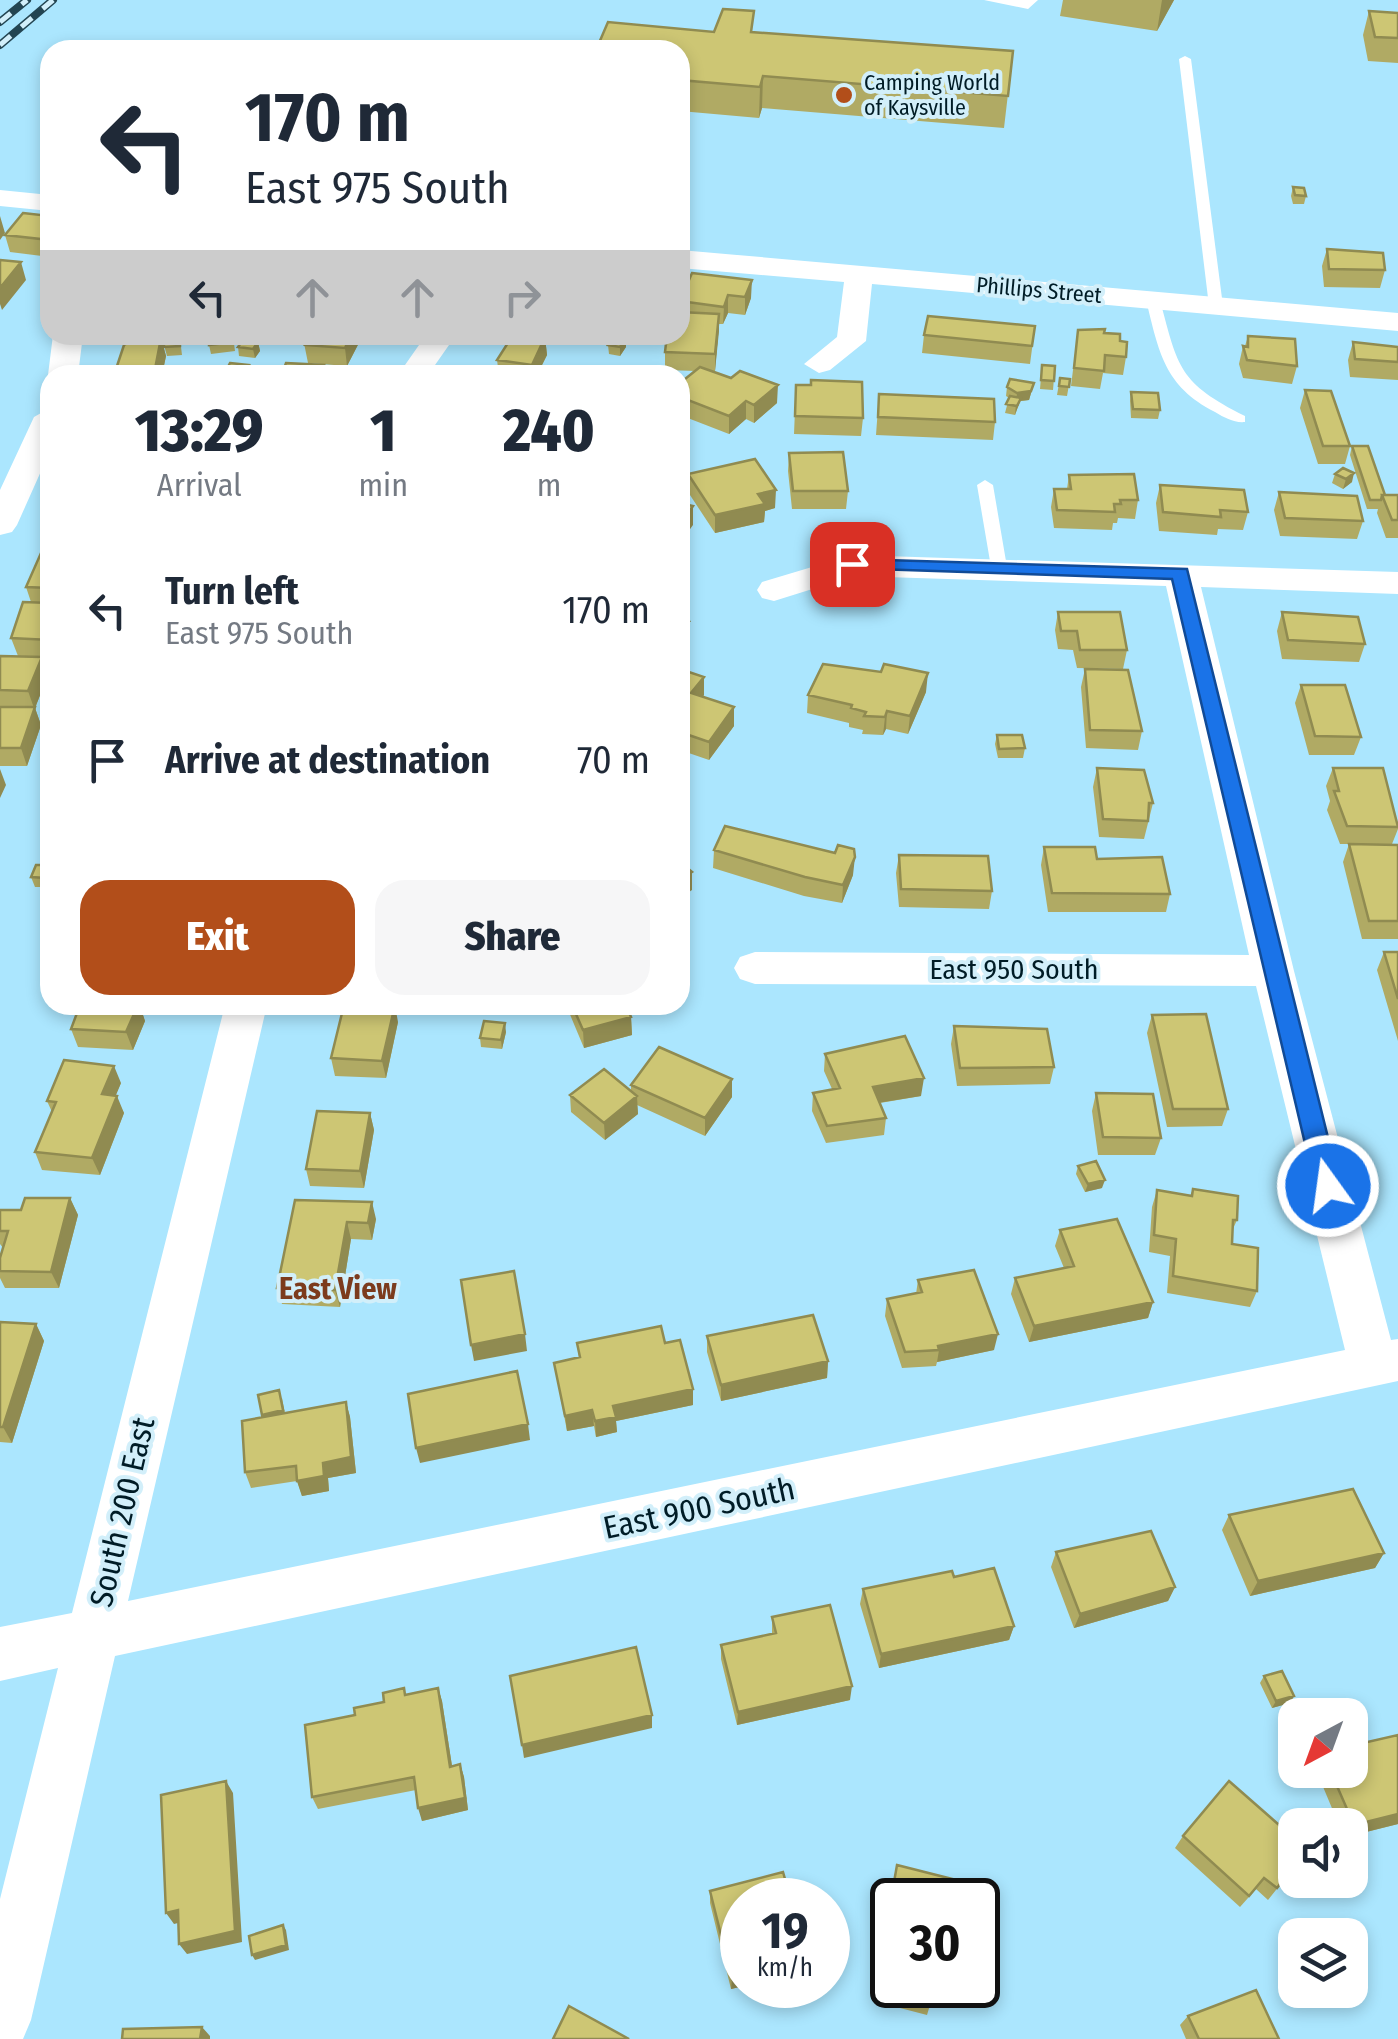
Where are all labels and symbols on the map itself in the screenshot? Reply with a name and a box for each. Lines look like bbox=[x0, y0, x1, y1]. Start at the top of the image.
place label: Camping World of Kaysville bbox=[864, 69, 1000, 121]
marker: Camping World of Kaysville bbox=[833, 84, 855, 106]
street label: Phillips Street bbox=[975, 271, 1104, 309]
pin bbox=[810, 522, 895, 607]
street label: East 950 South bbox=[930, 953, 1098, 986]
position arrow bbox=[1276, 1134, 1380, 1238]
district label: East View bbox=[279, 1271, 397, 1307]
street label: South 200 East bbox=[82, 1413, 162, 1611]
street label: East 900 South bbox=[600, 1469, 798, 1547]
north arrow bbox=[1278, 1698, 1368, 1788]
speed limit sign: 30 bbox=[870, 1878, 1000, 2008]

